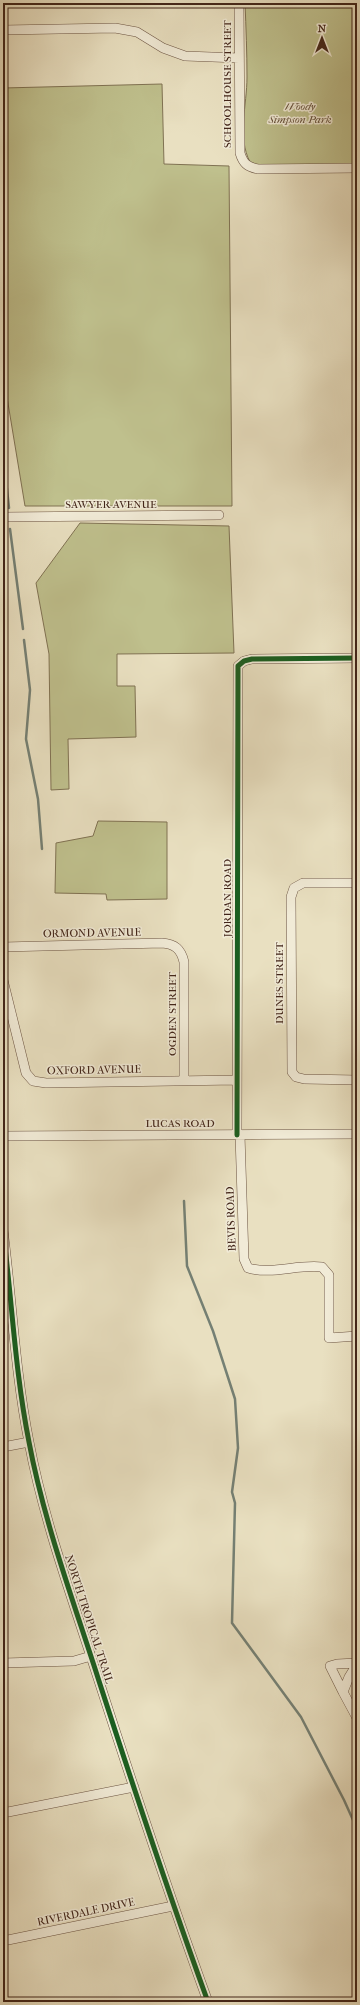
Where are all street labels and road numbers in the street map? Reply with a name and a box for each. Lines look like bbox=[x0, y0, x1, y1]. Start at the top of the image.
street label: SCHOOLHOUSE STREET bbox=[221, 19, 234, 148]
street label: SAWYER AVENUE bbox=[65, 498, 157, 511]
street label: JORDAN ROAD bbox=[221, 859, 234, 938]
street label: ORMOND AVENUE bbox=[43, 926, 141, 940]
street label: DUNES STREET bbox=[273, 942, 286, 1024]
street label: OGDEN STREET bbox=[166, 971, 179, 1056]
street label: OXFORD AVENUE bbox=[47, 1063, 141, 1077]
street label: LUCAS ROAD bbox=[145, 1117, 215, 1130]
street label: BEVIS ROAD bbox=[223, 1186, 239, 1252]
street label: NORTH TROPICAL TRAIL bbox=[62, 1553, 116, 1685]
street label: RIVERDALE DRIVE bbox=[36, 1895, 136, 1929]

